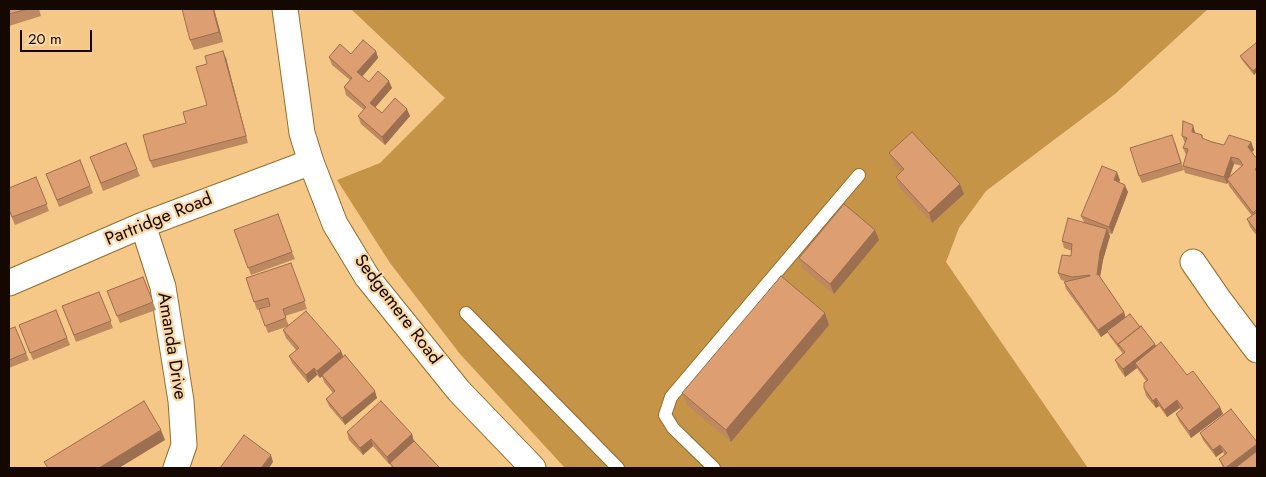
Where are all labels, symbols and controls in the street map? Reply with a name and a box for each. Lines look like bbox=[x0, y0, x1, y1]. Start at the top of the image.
scale bar bbox=[22, 20, 95, 52]
text: 20 m bbox=[28, 28, 62, 50]
street label: Partridge Road bbox=[102, 189, 216, 251]
street label: Sedgemere Road bbox=[349, 251, 445, 369]
street label: Amanda Drive bbox=[152, 291, 190, 401]

